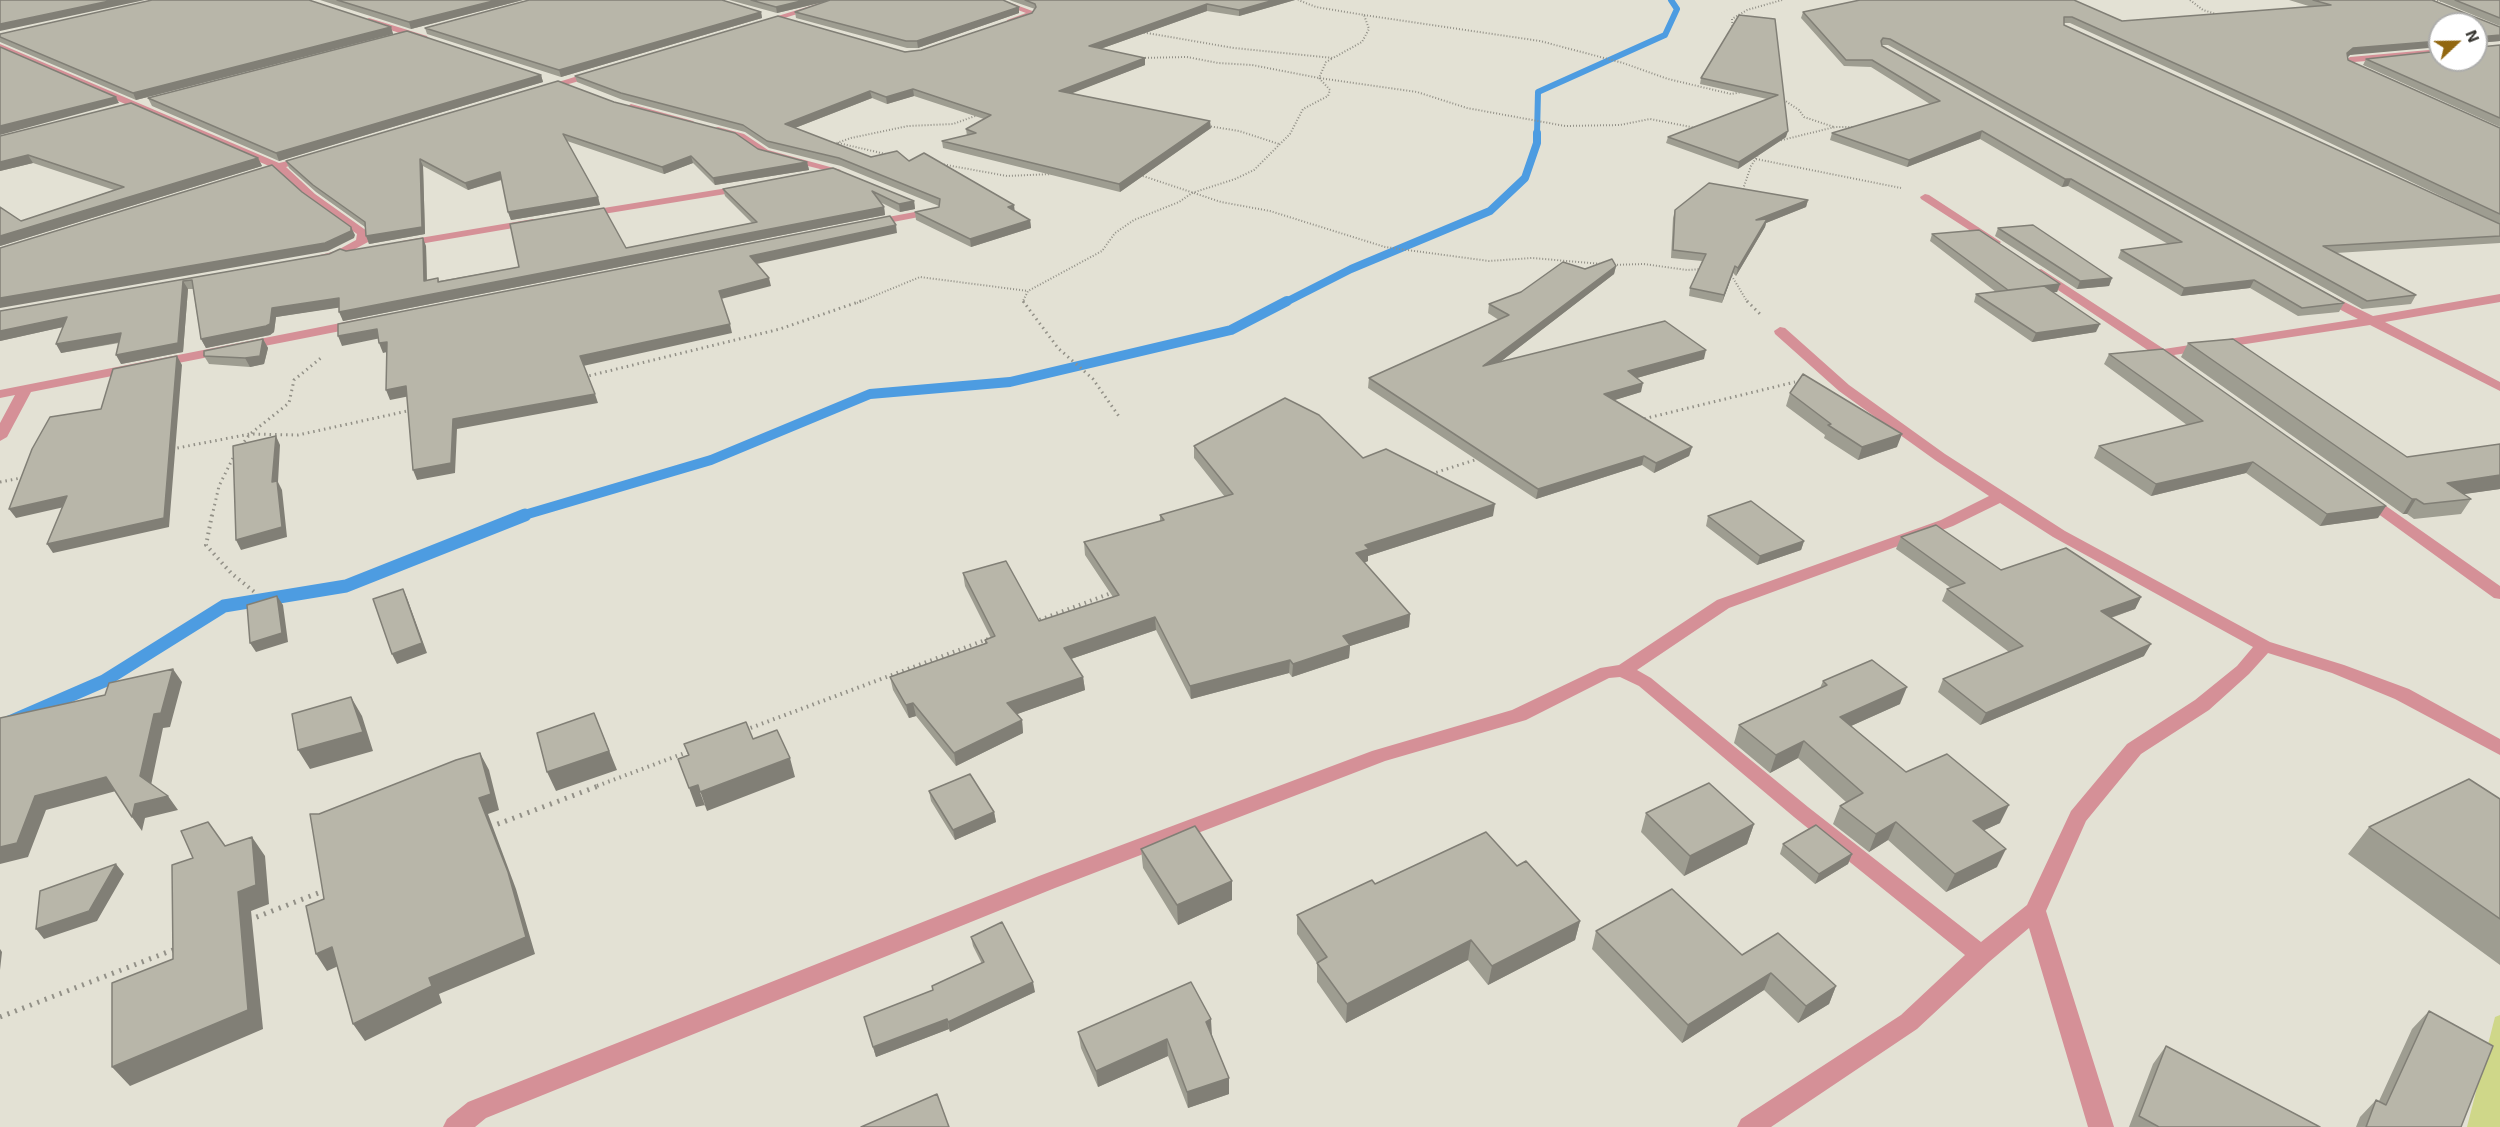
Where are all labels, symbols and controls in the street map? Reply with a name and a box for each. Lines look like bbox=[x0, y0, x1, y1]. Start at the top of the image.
north arrow bbox=[2428, 12, 2488, 72]
text: N bbox=[2462, 27, 2484, 45]

